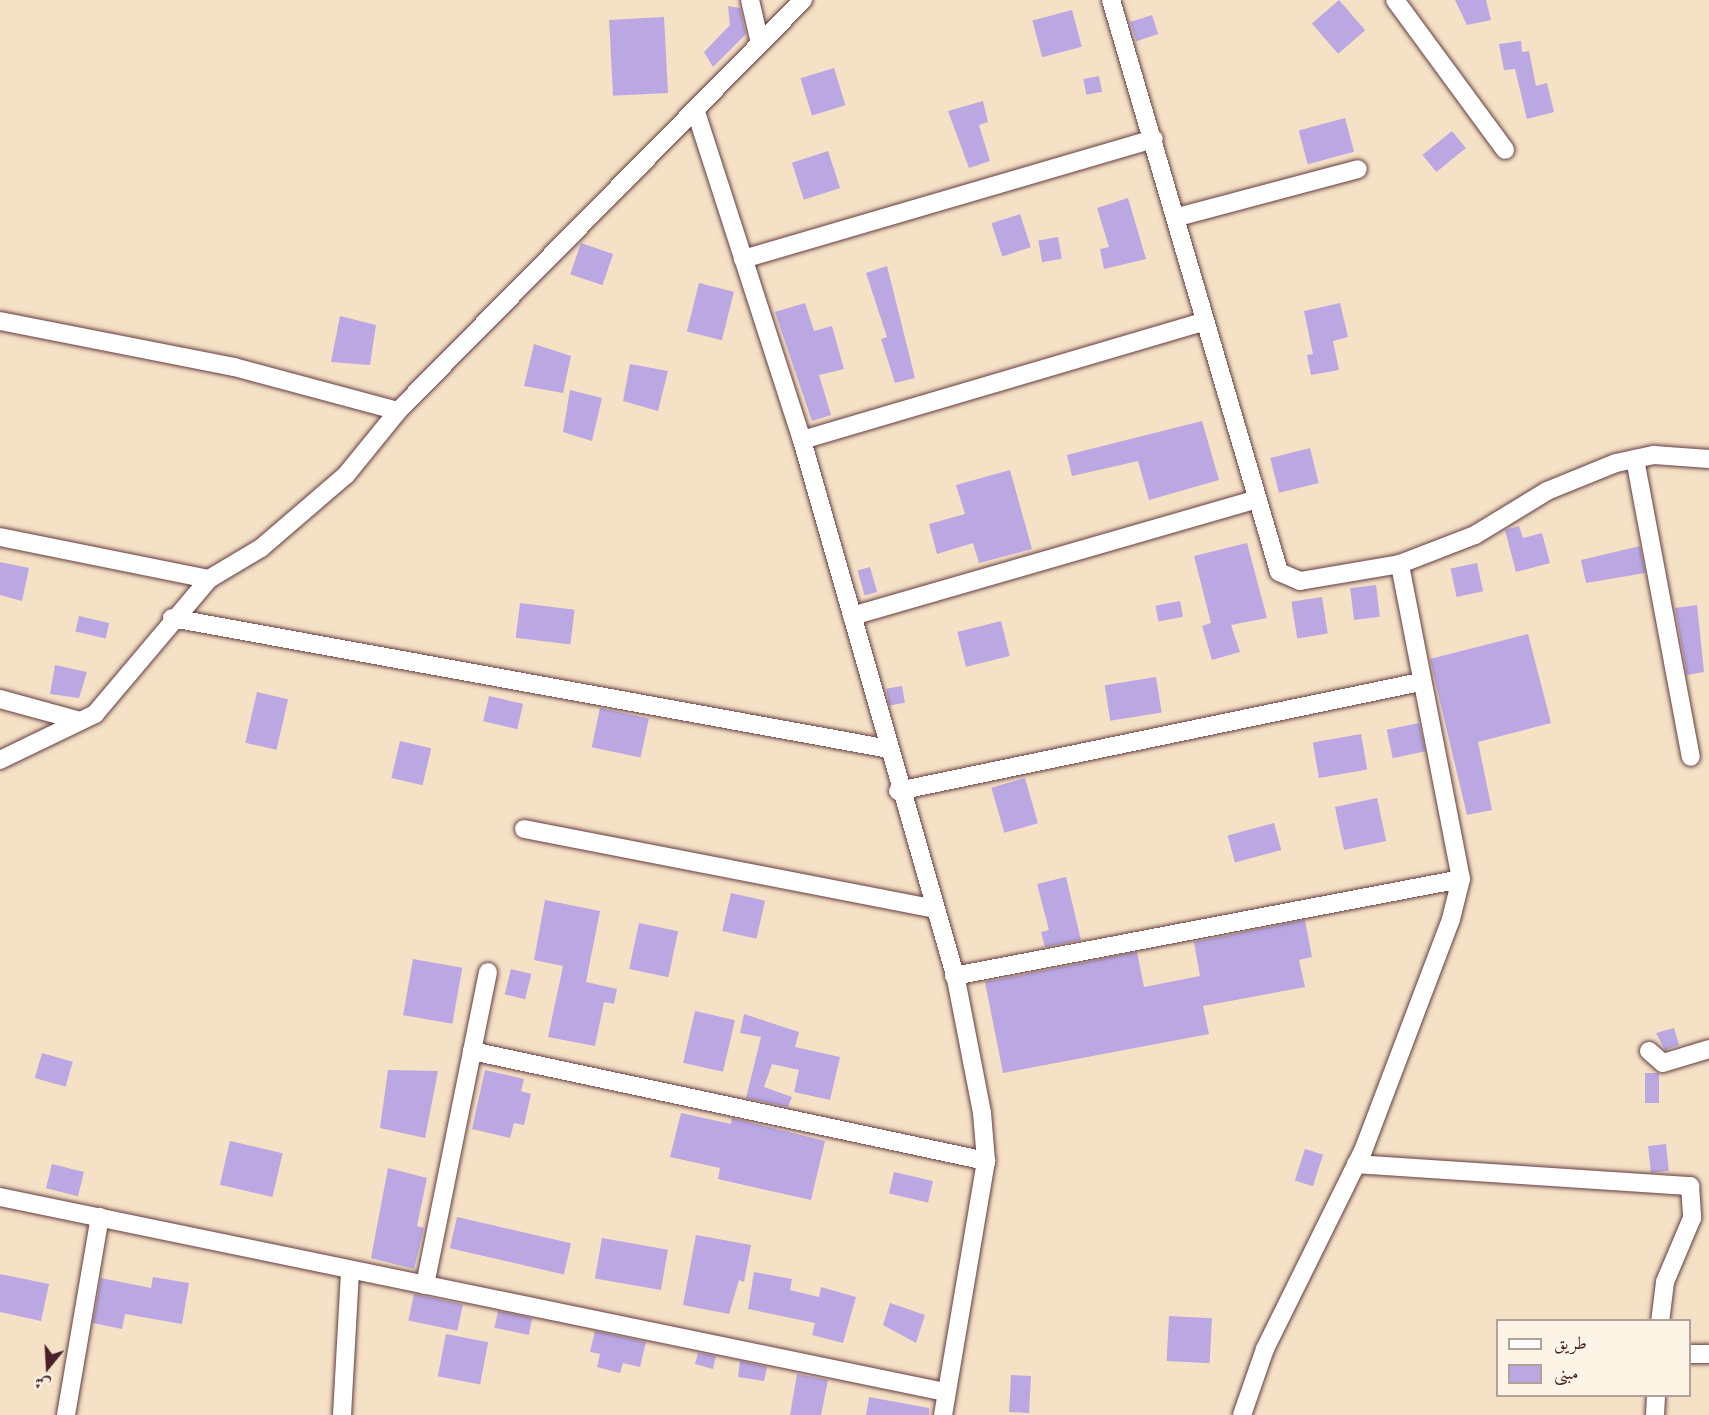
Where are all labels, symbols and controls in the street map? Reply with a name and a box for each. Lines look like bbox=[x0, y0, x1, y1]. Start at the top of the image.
legend bbox=[1496, 1319, 1691, 1397]
text: طريق bbox=[1554, 1329, 1587, 1356]
north arrow bbox=[18, 1337, 78, 1397]
text: مبنى bbox=[1554, 1359, 1579, 1386]
text: ش bbox=[31, 1370, 54, 1398]

